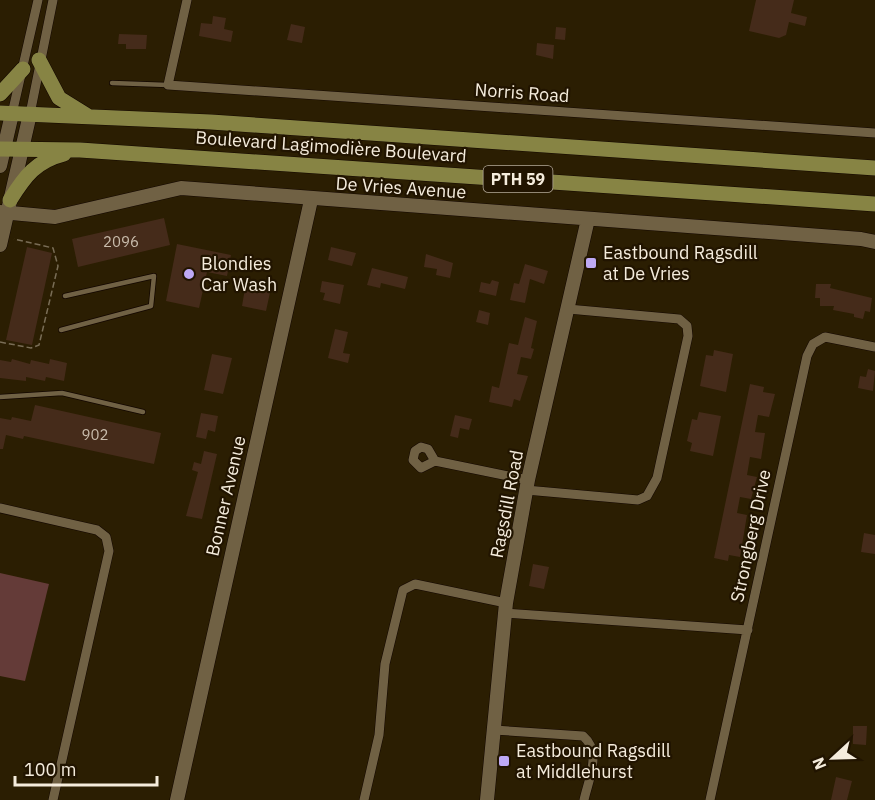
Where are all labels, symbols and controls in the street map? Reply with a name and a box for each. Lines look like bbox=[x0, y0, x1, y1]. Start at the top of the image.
street label: Norris Road bbox=[474, 78, 570, 107]
street label: Boulevard Lagimodière Boulevard bbox=[195, 126, 468, 167]
road number: PTH 59 bbox=[484, 166, 552, 192]
street label: De Vries Avenue bbox=[335, 171, 467, 204]
house number: 2096 bbox=[103, 232, 139, 251]
place label: Eastbound Ragsdill at De Vries bbox=[603, 241, 758, 285]
place label: Blondies Car Wash bbox=[201, 252, 277, 296]
marker: Eastbound Ragsdill at De Vries bbox=[584, 256, 598, 270]
marker: Blondies Car Wash bbox=[182, 267, 196, 281]
house number: 902 bbox=[81, 425, 109, 444]
street label: Bonner Avenue bbox=[200, 433, 251, 558]
street label: Ragsdill Road bbox=[485, 448, 528, 560]
street label: Strongberg Drive bbox=[725, 467, 776, 604]
north arrow bbox=[803, 728, 863, 788]
place label: Eastbound Ragsdill at Middlehurst bbox=[516, 739, 671, 783]
scale bar bbox=[15, 749, 158, 787]
marker: Eastbound Ragsdill at Middlehurst bbox=[497, 754, 511, 768]
text: N bbox=[808, 754, 831, 773]
text: 100 m bbox=[24, 758, 76, 781]

